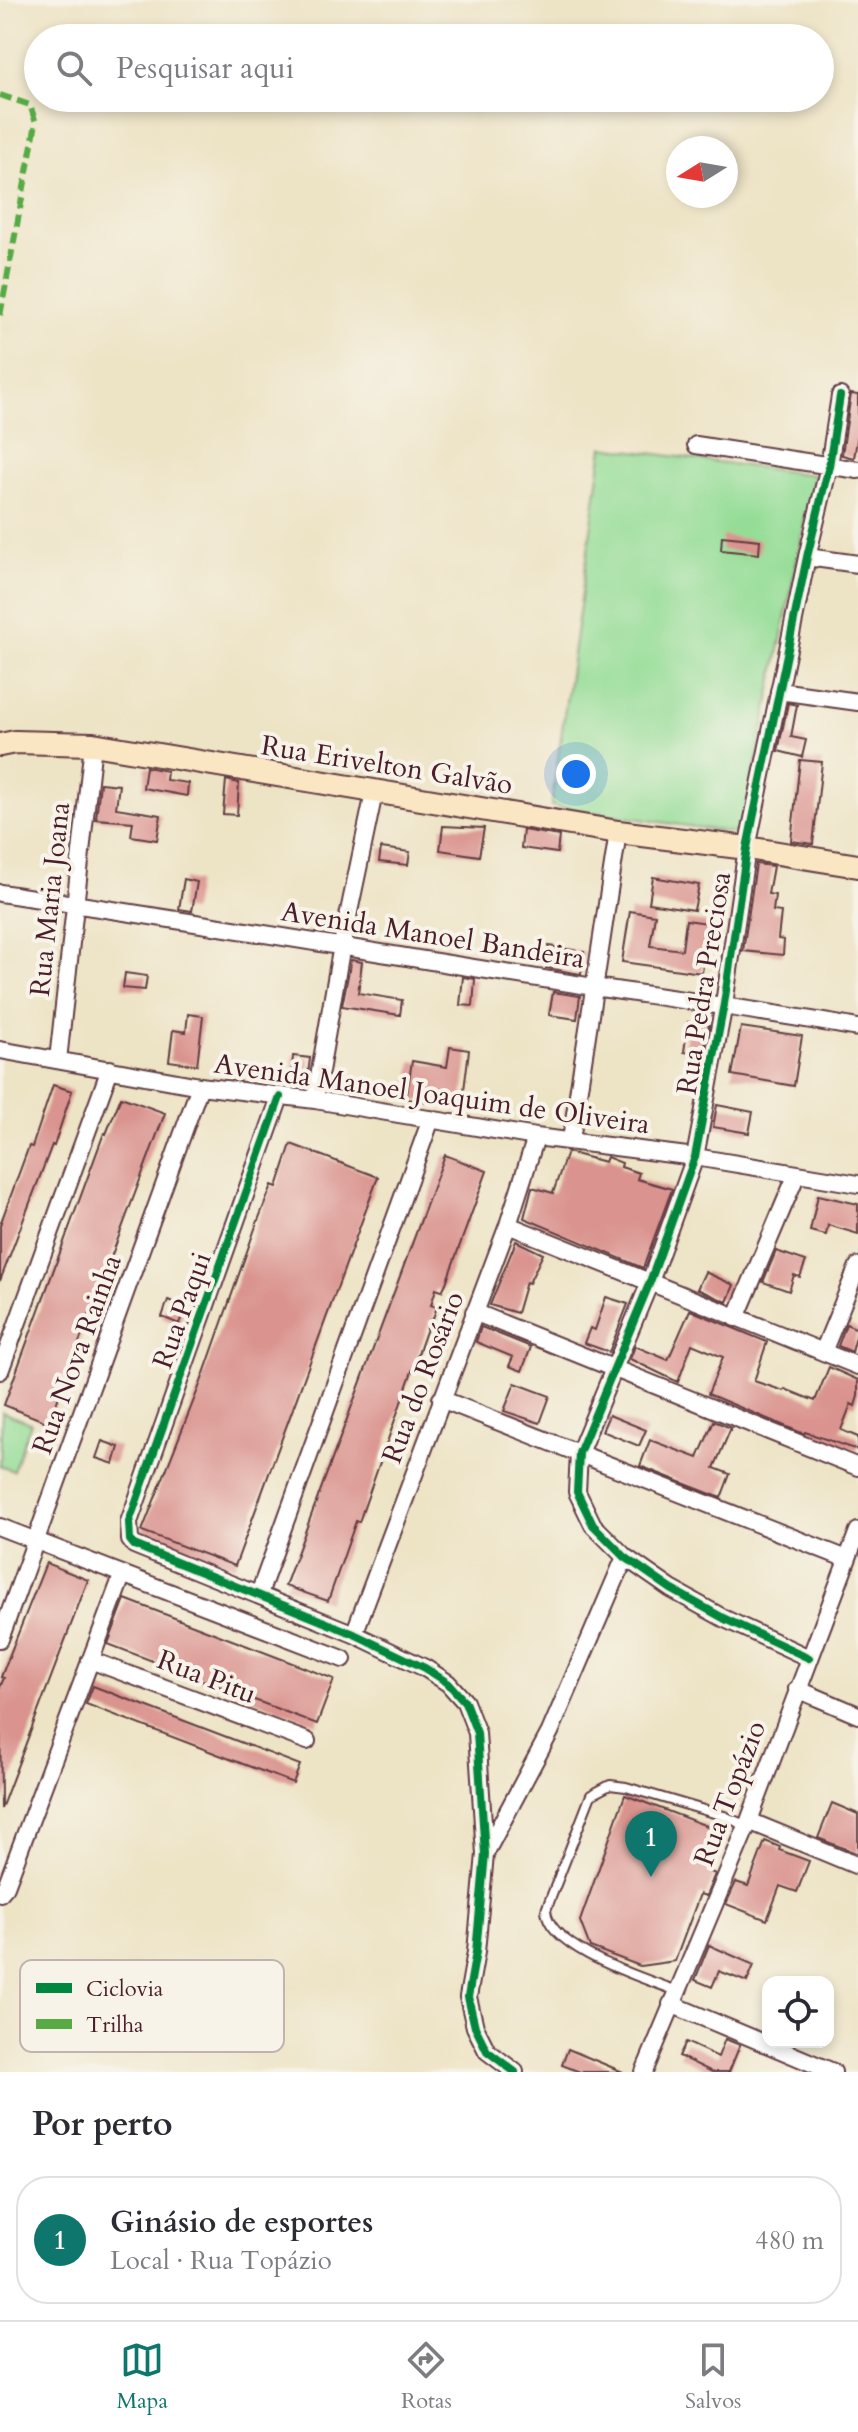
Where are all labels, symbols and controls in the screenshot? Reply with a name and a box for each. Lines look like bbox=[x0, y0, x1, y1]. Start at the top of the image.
search box bbox=[24, 24, 834, 112]
icon: search bbox=[52, 46, 96, 90]
text: Pesquisar aqui bbox=[116, 48, 294, 89]
north arrow bbox=[666, 136, 738, 208]
street label: Rua Erivelton Galvão bbox=[258, 726, 515, 804]
your location bbox=[556, 754, 596, 794]
street label: Rua Maria Joana bbox=[21, 800, 79, 998]
street label: Rua Pedra Preciosa bbox=[668, 869, 740, 1097]
street label: Avenida Manoel Bandeira bbox=[278, 892, 587, 978]
street label: Avenida Manoel Joaquim de Oliveira bbox=[212, 1045, 652, 1143]
street label: Rua Paqui bbox=[143, 1247, 221, 1374]
street label: Rua Nova Rainha bbox=[23, 1249, 131, 1459]
street label: Rua do Rosário bbox=[373, 1286, 473, 1469]
street label: Rua Pitu bbox=[152, 1641, 262, 1713]
street label: Rua Topázio bbox=[685, 1715, 775, 1871]
pin: 1 bbox=[625, 1811, 677, 1877]
legend bbox=[20, 1960, 284, 2052]
text: Ciclovia bbox=[86, 1974, 164, 2004]
map controls bbox=[762, 1976, 834, 2048]
button: locate bbox=[762, 1976, 834, 2048]
text: Trilha bbox=[86, 2010, 144, 2040]
text: Por perto bbox=[32, 2101, 173, 2147]
text: Ginásio de esportes bbox=[110, 2202, 373, 2243]
text: 1 bbox=[53, 2223, 67, 2258]
text: 480 m bbox=[755, 2223, 824, 2258]
text: Local · Rua Topázio bbox=[110, 2243, 332, 2278]
tab: Mapa bbox=[117, 2338, 168, 2416]
tab: Rotas bbox=[401, 2338, 452, 2416]
tab: Salvos bbox=[685, 2338, 741, 2416]

